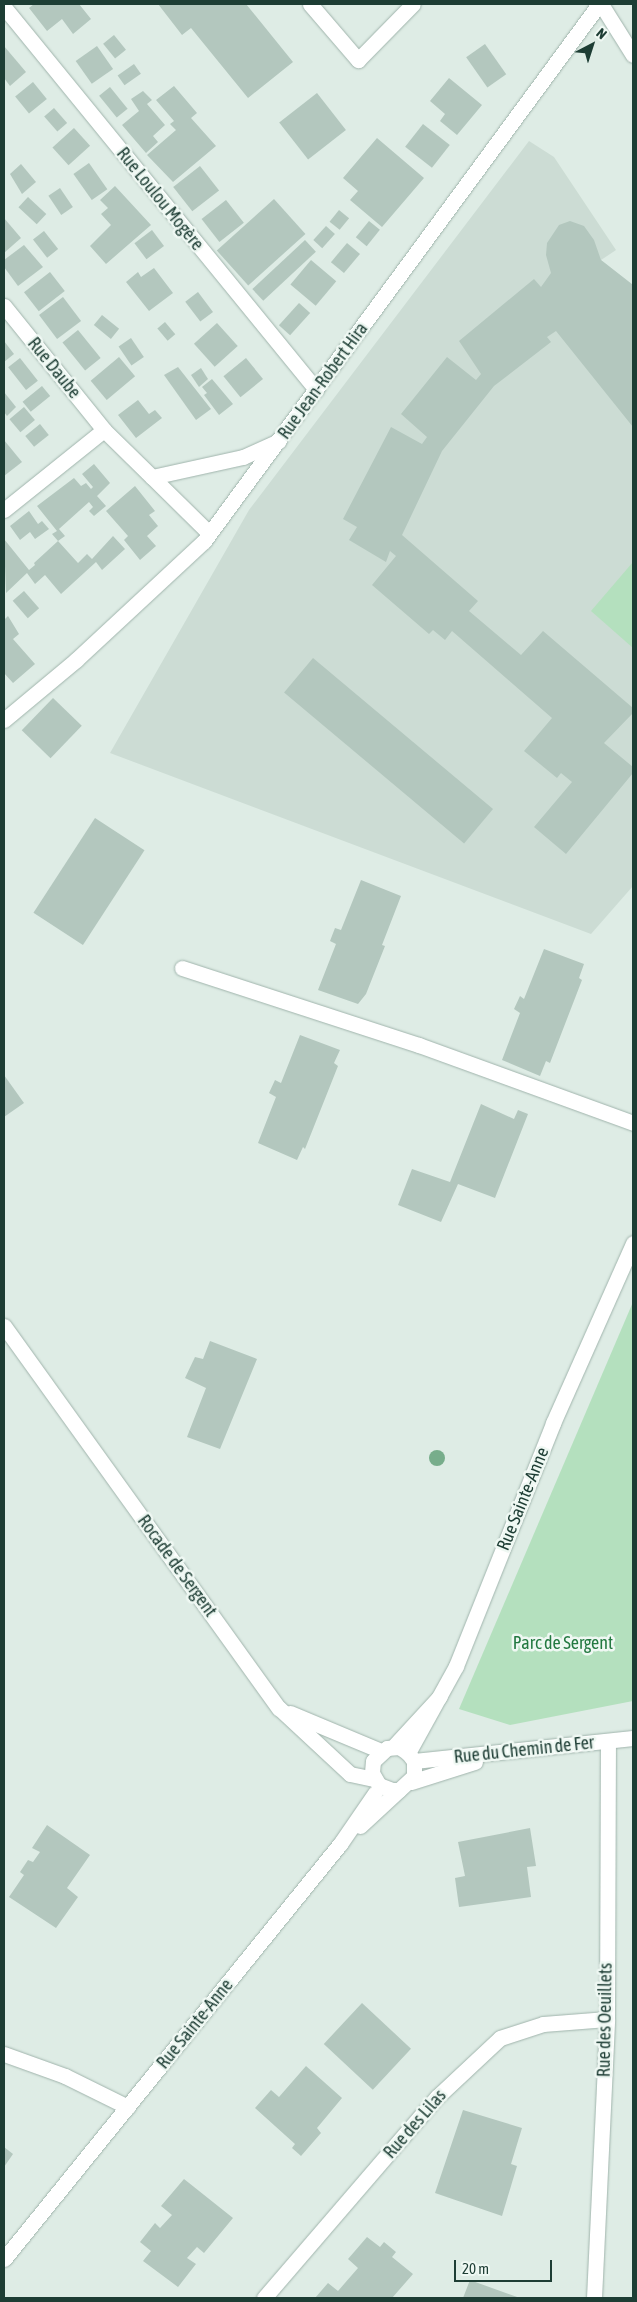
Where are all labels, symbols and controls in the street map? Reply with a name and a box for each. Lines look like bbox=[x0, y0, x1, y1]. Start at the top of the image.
north arrow bbox=[567, 20, 617, 70]
text: N bbox=[593, 25, 610, 42]
street label: Rue Loulou Mogère bbox=[112, 143, 208, 255]
street label: Rue Jean-Robert Hira bbox=[273, 319, 373, 443]
street label: Rue Daube bbox=[23, 333, 85, 403]
street label: Rue Sainte-Anne bbox=[493, 1444, 553, 1554]
street label: Rocade de Sergent bbox=[133, 1511, 221, 1621]
park label: Parc de Sergent bbox=[513, 1632, 613, 1654]
street label: Rue du Chemin de Fer bbox=[453, 1732, 595, 1768]
street label: Rue des Oeuillets bbox=[593, 1963, 617, 2077]
street label: Rue Sainte-Anne bbox=[152, 1975, 238, 2073]
street label: Rue des Lilas bbox=[379, 2085, 451, 2163]
scale bar bbox=[457, 2250, 554, 2282]
text: 20 m bbox=[462, 2260, 489, 2277]

